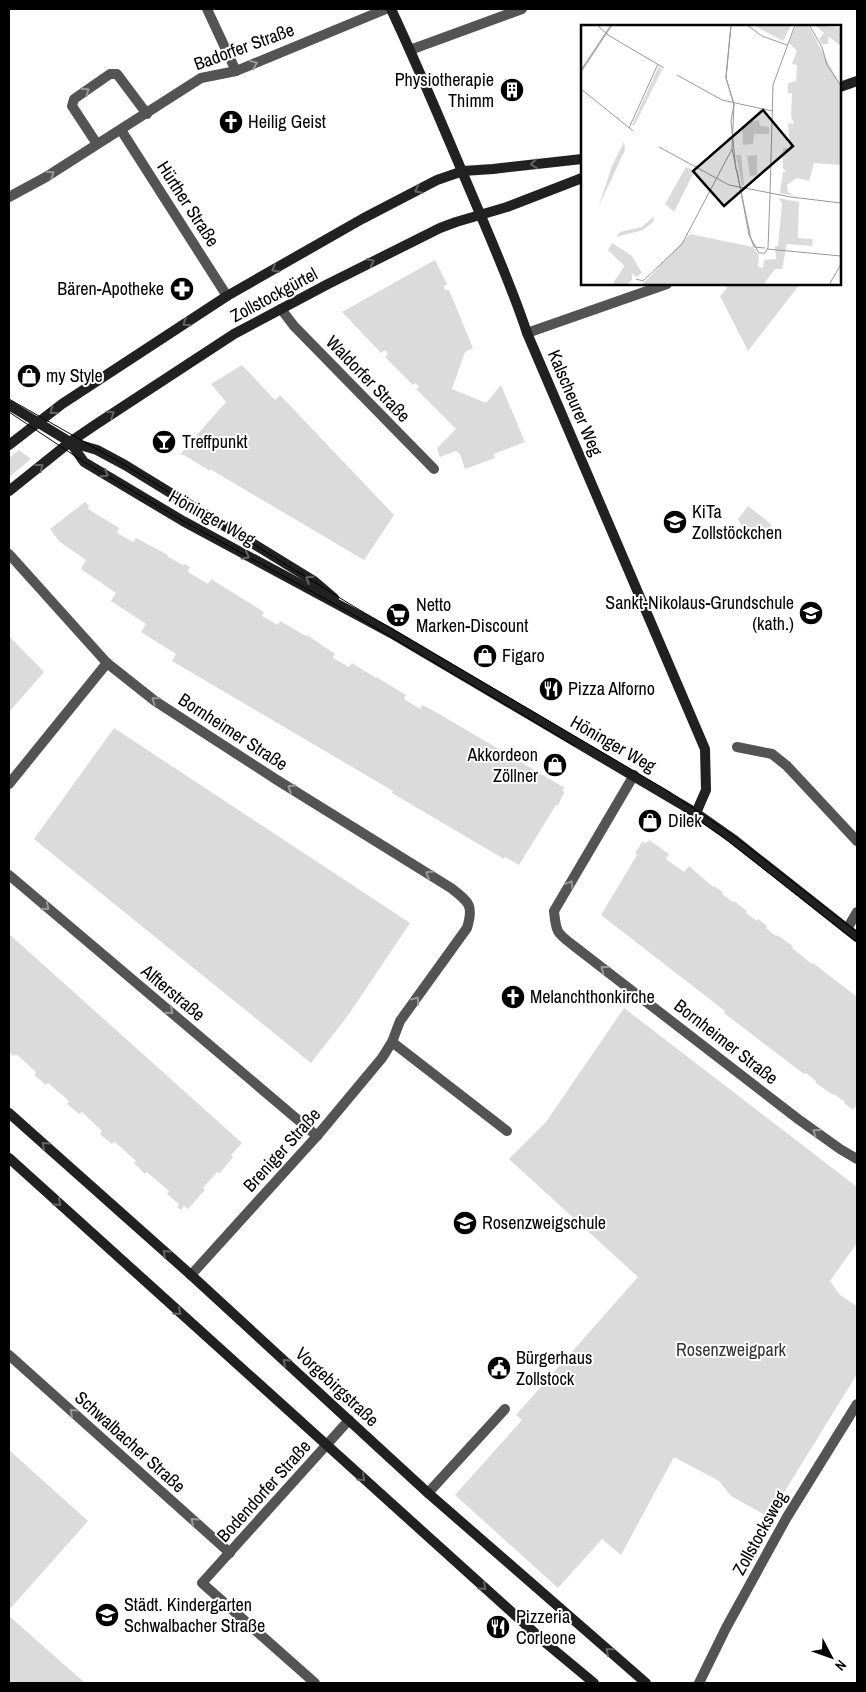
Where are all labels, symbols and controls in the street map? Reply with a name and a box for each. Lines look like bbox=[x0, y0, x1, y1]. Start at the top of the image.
street label: Badorfer Straße bbox=[190, 17, 297, 76]
inset map bbox=[581, 25, 841, 285]
one-way arrow bbox=[249, 59, 258, 70]
place label: Physiotherapie Thimm bbox=[395, 67, 494, 113]
building icon: Physiotherapie Thimm bbox=[499, 77, 525, 103]
one-way arrow bbox=[80, 88, 89, 97]
church icon: Heilig Geist bbox=[218, 109, 244, 135]
place label: Heilig Geist bbox=[248, 109, 326, 134]
street label: Hürther Straße bbox=[151, 156, 225, 251]
one-way arrow bbox=[529, 159, 537, 170]
one-way arrow bbox=[46, 170, 55, 180]
one-way arrow bbox=[414, 184, 423, 194]
one-way arrow bbox=[366, 259, 375, 269]
street label: Zollstockgürtel bbox=[226, 261, 322, 328]
one-way arrow bbox=[272, 262, 281, 272]
place label: Bären-Apotheke bbox=[57, 276, 164, 301]
pharmacy icon: Bären-Apotheke bbox=[169, 276, 195, 302]
one-way arrow bbox=[183, 316, 192, 326]
street label: Waldorfer Straße bbox=[321, 330, 416, 428]
street label: Kalscheurer Weg bbox=[542, 346, 609, 460]
shop icon: my Style bbox=[16, 363, 42, 389]
place label: my Style bbox=[46, 363, 103, 388]
one-way arrow bbox=[50, 405, 59, 413]
one-way arrow bbox=[105, 411, 114, 420]
bar icon: Treffpunkt bbox=[151, 429, 177, 455]
place label: Treffpunkt bbox=[182, 429, 248, 454]
one-way arrow bbox=[34, 464, 43, 472]
one-way arrow bbox=[100, 468, 109, 478]
street label: Höninger Weg bbox=[165, 484, 260, 552]
place label: KiTa Zollstöckchen bbox=[692, 499, 782, 545]
school or university icon: KiTa Zollstöckchen bbox=[662, 509, 688, 535]
one-way arrow bbox=[241, 549, 250, 559]
one-way arrow bbox=[306, 575, 315, 585]
place label: Sankt-Nikolaus-Grundschule (kath.) bbox=[605, 590, 794, 636]
place label: Netto Marken-Discount bbox=[416, 592, 528, 638]
school or university icon: Sankt-Nikolaus-Grundschule (kath.) bbox=[798, 600, 824, 626]
supermarket icon: Netto Marken-Discount bbox=[385, 602, 411, 628]
shop icon: Figaro bbox=[472, 643, 498, 669]
place label: Figaro bbox=[502, 643, 545, 668]
restaurant icon: Pizza Alforno bbox=[538, 676, 564, 702]
place label: Pizza Alforno bbox=[568, 676, 655, 701]
street label: Bornheimer Straße bbox=[174, 687, 293, 776]
one-way arrow bbox=[151, 697, 161, 706]
street label: Höninger Weg bbox=[566, 709, 661, 779]
place label: Akkordeon Zöllner bbox=[466, 742, 538, 788]
shop icon: Akkordeon Zöllner bbox=[542, 752, 568, 778]
one-way arrow bbox=[288, 785, 297, 795]
shop icon: Dilek bbox=[637, 808, 663, 834]
place label: Dilek bbox=[668, 808, 702, 833]
one-way arrow bbox=[426, 871, 435, 880]
one-way arrow bbox=[564, 880, 574, 889]
one-way arrow bbox=[40, 901, 49, 909]
street label: Alfterstraße bbox=[135, 958, 211, 1027]
one-way arrow bbox=[601, 967, 610, 975]
church icon: Melanchthonkirche bbox=[500, 984, 526, 1010]
place label: Melanchthonkirche bbox=[530, 984, 655, 1009]
street label: Bornheimer Straße bbox=[669, 993, 783, 1090]
one-way arrow bbox=[410, 996, 419, 1005]
one-way arrow bbox=[164, 1006, 173, 1014]
street label: Breniger Straße bbox=[237, 1102, 326, 1197]
one-way arrow bbox=[813, 1129, 822, 1138]
one-way arrow bbox=[41, 1142, 50, 1151]
one-way arrow bbox=[52, 1197, 61, 1206]
school or university icon: Rosenzweigschule bbox=[452, 1210, 478, 1236]
place label: Rosenzweigschule bbox=[482, 1210, 606, 1235]
one-way arrow bbox=[162, 1250, 171, 1259]
one-way arrow bbox=[173, 1306, 182, 1315]
park label: Rosenzweigpark bbox=[676, 1337, 787, 1362]
street label: Vorgebirgstraße bbox=[290, 1341, 385, 1432]
place label: Bürgerhaus Zollstock bbox=[516, 1345, 592, 1391]
public building icon: Bürgerhaus Zollstock bbox=[486, 1355, 512, 1381]
one-way arrow bbox=[283, 1359, 292, 1368]
street label: Schwalbacher Straße bbox=[70, 1385, 191, 1498]
one-way arrow bbox=[69, 1409, 78, 1418]
street label: Bodendorfer Straße bbox=[211, 1434, 316, 1547]
one-way arrow bbox=[357, 1473, 366, 1482]
street label: Zollstocksweg bbox=[726, 1485, 793, 1579]
one-way arrow bbox=[190, 1517, 199, 1526]
one-way arrow bbox=[478, 1581, 487, 1590]
place label: Städt. Kindergarten Schwalbacher Straße bbox=[124, 1592, 265, 1638]
school or university icon: Städt. Kindergarten Schwalbacher Straße bbox=[94, 1602, 120, 1628]
place label: Pizzeria Corleone bbox=[516, 1604, 576, 1650]
restaurant icon: Pizzeria Corleone bbox=[485, 1614, 511, 1640]
north arrow bbox=[806, 1632, 856, 1682]
one-way arrow bbox=[606, 1648, 615, 1657]
text: N bbox=[831, 1656, 850, 1675]

